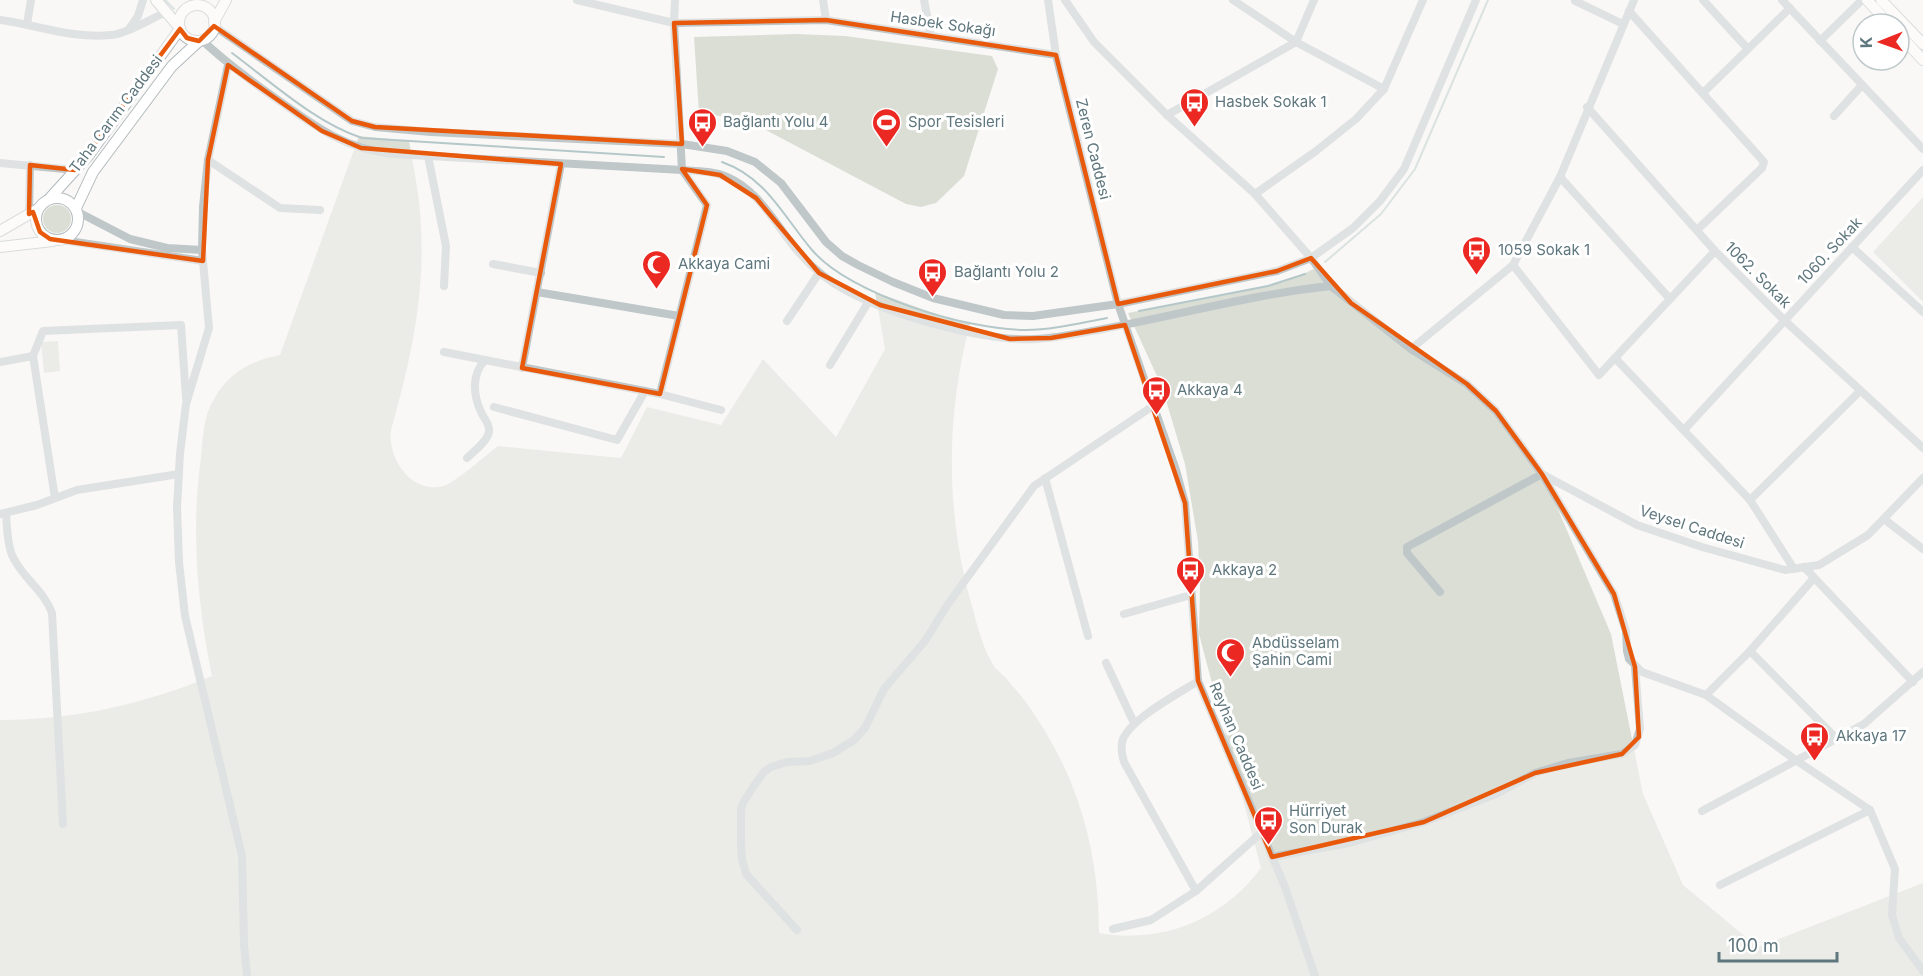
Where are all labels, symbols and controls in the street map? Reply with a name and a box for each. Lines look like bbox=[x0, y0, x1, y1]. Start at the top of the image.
street label: Hasbek Sokağı bbox=[889, 7, 997, 40]
north arrow bbox=[1851, 12, 1911, 72]
text: K bbox=[1856, 36, 1876, 48]
street label: Taha Carım Caddesi bbox=[65, 51, 166, 176]
bus stop icon: Hasbek Sokak 1 bbox=[1178, 86, 1210, 128]
place label: Hasbek Sokak 1 bbox=[1215, 92, 1327, 111]
street label: Zeren Caddesi bbox=[1072, 96, 1115, 201]
bus stop icon: Bağlantı Yolu 4 bbox=[686, 106, 718, 148]
sports icon: Spor Tesisleri bbox=[871, 106, 903, 148]
place label: Bağlantı Yolu 4 bbox=[723, 112, 829, 131]
place label: Spor Tesisleri bbox=[908, 112, 1004, 131]
street label: 1060. Sokak bbox=[1793, 212, 1866, 289]
bus stop icon: 1059 Sokak 1 bbox=[1461, 234, 1493, 276]
street label: 1062. Sokak bbox=[1721, 238, 1796, 312]
place label: 1059 Sokak 1 bbox=[1498, 240, 1590, 259]
mosque icon: Akkaya Cami bbox=[641, 248, 673, 290]
place label: Akkaya Cami bbox=[678, 254, 770, 273]
bus stop icon: Bağlantı Yolu 2 bbox=[917, 256, 949, 298]
place label: Bağlantı Yolu 2 bbox=[954, 262, 1059, 281]
bus stop icon: Akkaya 4 bbox=[1140, 374, 1172, 416]
place label: Akkaya 4 bbox=[1177, 380, 1243, 399]
street label: Veysel Caddesi bbox=[1637, 501, 1747, 552]
bus stop icon: Akkaya 2 bbox=[1175, 554, 1207, 596]
place label: Akkaya 2 bbox=[1212, 560, 1277, 579]
place label: Abdüsselam Şahin Cami bbox=[1252, 633, 1339, 669]
mosque icon: Abdüsselam Şahin Cami bbox=[1215, 636, 1247, 678]
street label: Reyhan Caddesi bbox=[1205, 679, 1268, 792]
bus stop icon: Akkaya 17 bbox=[1799, 720, 1831, 762]
place label: Akkaya 17 bbox=[1836, 726, 1907, 745]
place label: Hürriyet Son Durak bbox=[1289, 801, 1363, 837]
bus stop icon: Hürriyet Son Durak bbox=[1252, 804, 1284, 846]
scale bar bbox=[1719, 925, 1838, 963]
text: 100 m bbox=[1728, 935, 1779, 956]

